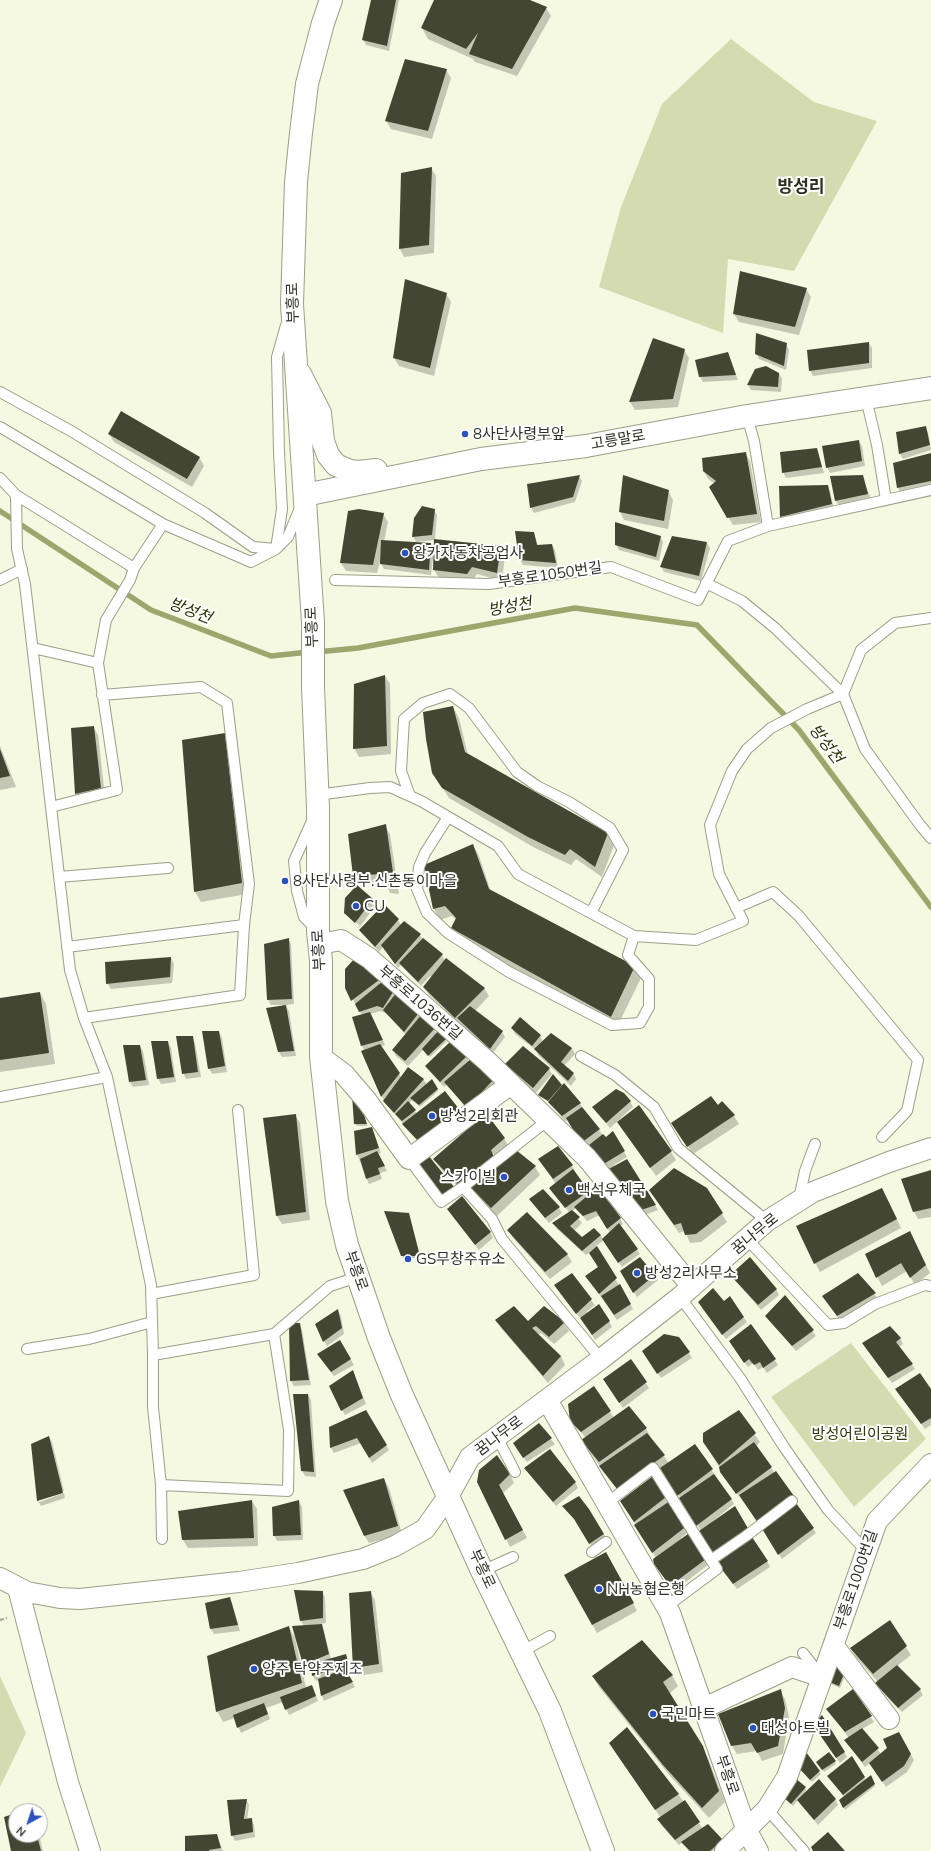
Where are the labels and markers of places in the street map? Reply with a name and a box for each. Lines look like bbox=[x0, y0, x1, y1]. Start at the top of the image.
place label: 8사단사령부앞 bbox=[473, 425, 565, 443]
marker: 8사단사령부앞 bbox=[460, 429, 470, 439]
place label: 왕카자동차공업사 bbox=[413, 544, 523, 562]
marker: 왕카자동차공업사 bbox=[400, 548, 410, 558]
place label: 8사단사령부.신촌동이마을 bbox=[293, 872, 457, 890]
marker: 8사단사령부.신촌동이마을 bbox=[280, 876, 290, 886]
place label: CU bbox=[364, 897, 385, 915]
marker: CU bbox=[351, 901, 361, 911]
place label: 방성2리회관 bbox=[440, 1107, 518, 1125]
marker: 방성2리회관 bbox=[427, 1111, 437, 1121]
place label: 스카이빌 bbox=[441, 1168, 496, 1186]
marker: 스카이빌 bbox=[499, 1172, 509, 1182]
place label: 백석우체국 bbox=[577, 1181, 646, 1199]
marker: 백석우체국 bbox=[564, 1185, 574, 1195]
place label: GS무창주유소 bbox=[416, 1250, 505, 1268]
marker: GS무창주유소 bbox=[403, 1254, 413, 1264]
place label: 방성2리사무소 bbox=[645, 1264, 737, 1282]
marker: 방성2리사무소 bbox=[632, 1268, 642, 1278]
place label: NH농협은행 bbox=[607, 1580, 685, 1598]
marker: NH농협은행 bbox=[594, 1584, 604, 1594]
place label: 양주 탁약주제조 bbox=[262, 1660, 363, 1678]
marker: 양주 탁약주제조 bbox=[249, 1664, 259, 1674]
place label: 국민마트 bbox=[661, 1705, 716, 1723]
marker: 국민마트 bbox=[648, 1709, 658, 1719]
place label: 대성아트빌 bbox=[761, 1719, 830, 1737]
marker: 대성아트빌 bbox=[748, 1723, 758, 1733]

